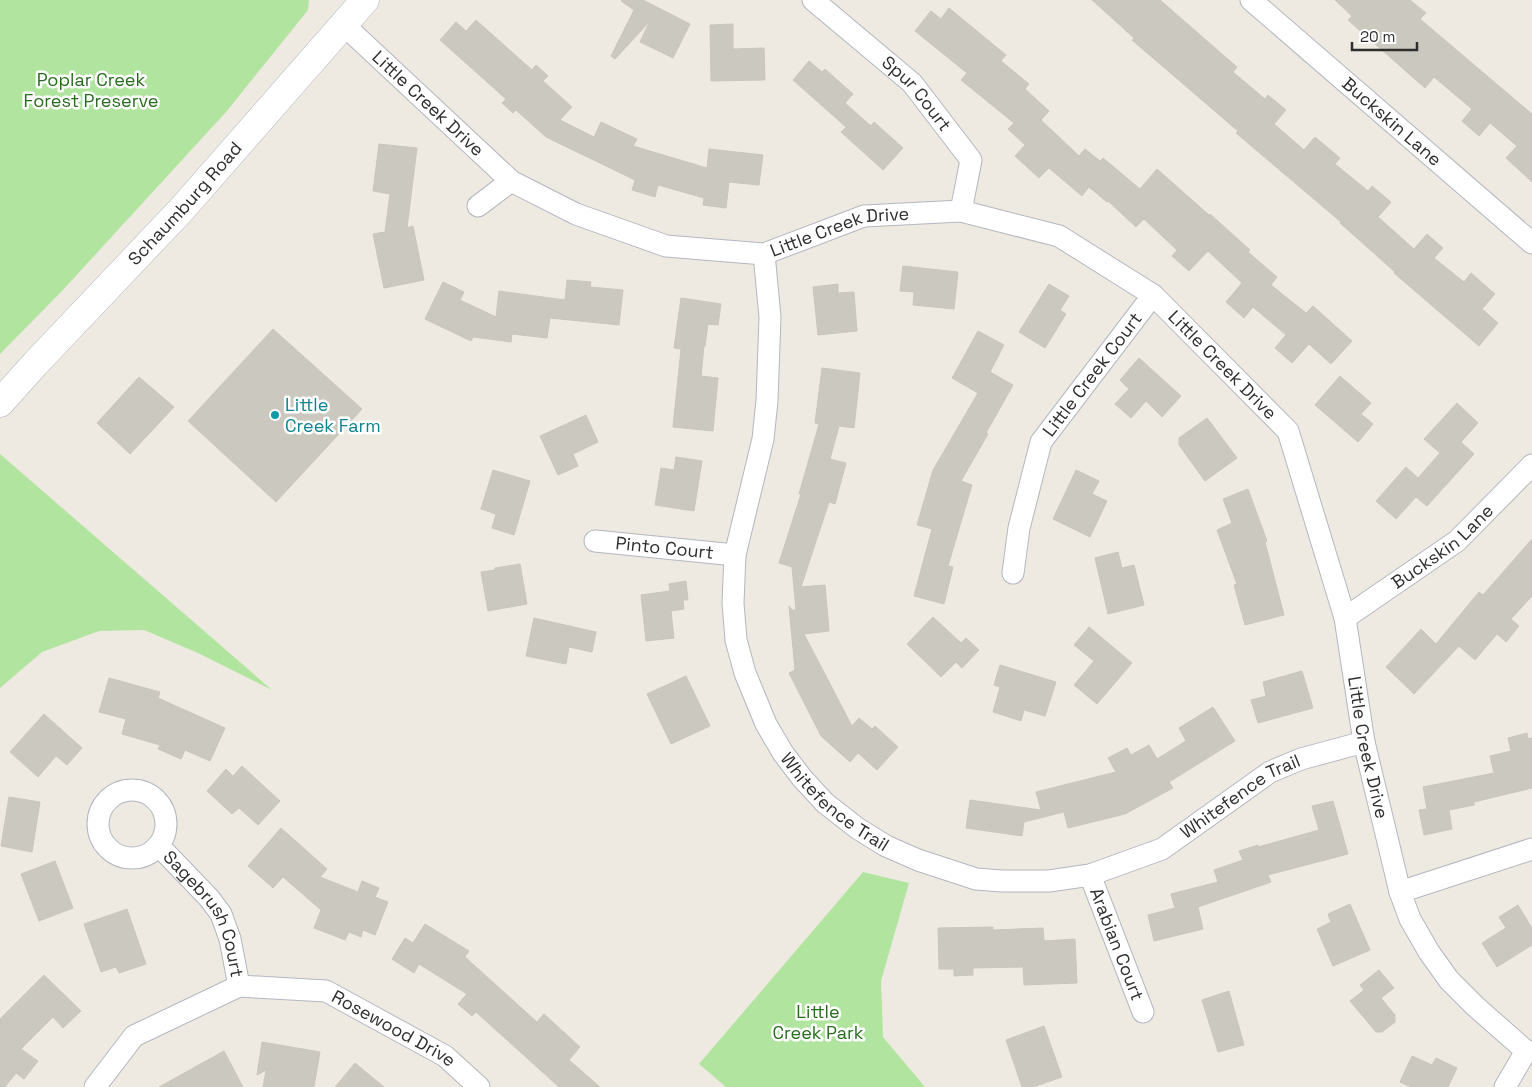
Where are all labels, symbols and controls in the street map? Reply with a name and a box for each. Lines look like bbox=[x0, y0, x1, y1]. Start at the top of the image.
scale bar bbox=[1352, 20, 1417, 52]
text: 20 m bbox=[1360, 27, 1395, 46]
street label: Little Creek Drive bbox=[368, 45, 489, 161]
street label: Spur Court bbox=[877, 51, 957, 136]
park label: Poplar Creek Forest Preserve bbox=[24, 68, 158, 112]
street label: Buckskin Lane bbox=[1337, 72, 1447, 171]
street label: Schaumburg Road bbox=[123, 137, 247, 270]
street label: Little Creek Drive bbox=[767, 202, 910, 262]
street label: Little Creek Drive bbox=[1164, 305, 1282, 424]
street label: Little Creek Court bbox=[1037, 307, 1147, 441]
place label: Little Creek Farm bbox=[285, 393, 381, 437]
marker: Little Creek Farm bbox=[269, 409, 281, 421]
street label: Buckskin Lane bbox=[1387, 499, 1498, 594]
street label: Pinto Court bbox=[615, 531, 715, 564]
street label: Little Creek Drive bbox=[1343, 674, 1394, 821]
street label: Whitefence Trail bbox=[776, 748, 894, 856]
street label: Whitefence Trail bbox=[1176, 749, 1304, 843]
street label: Sagebrush Court bbox=[158, 845, 249, 979]
street label: Arabian Court bbox=[1085, 884, 1149, 1003]
street label: Rosewood Drive bbox=[328, 984, 461, 1072]
park label: Little Creek Park bbox=[772, 1000, 864, 1044]

